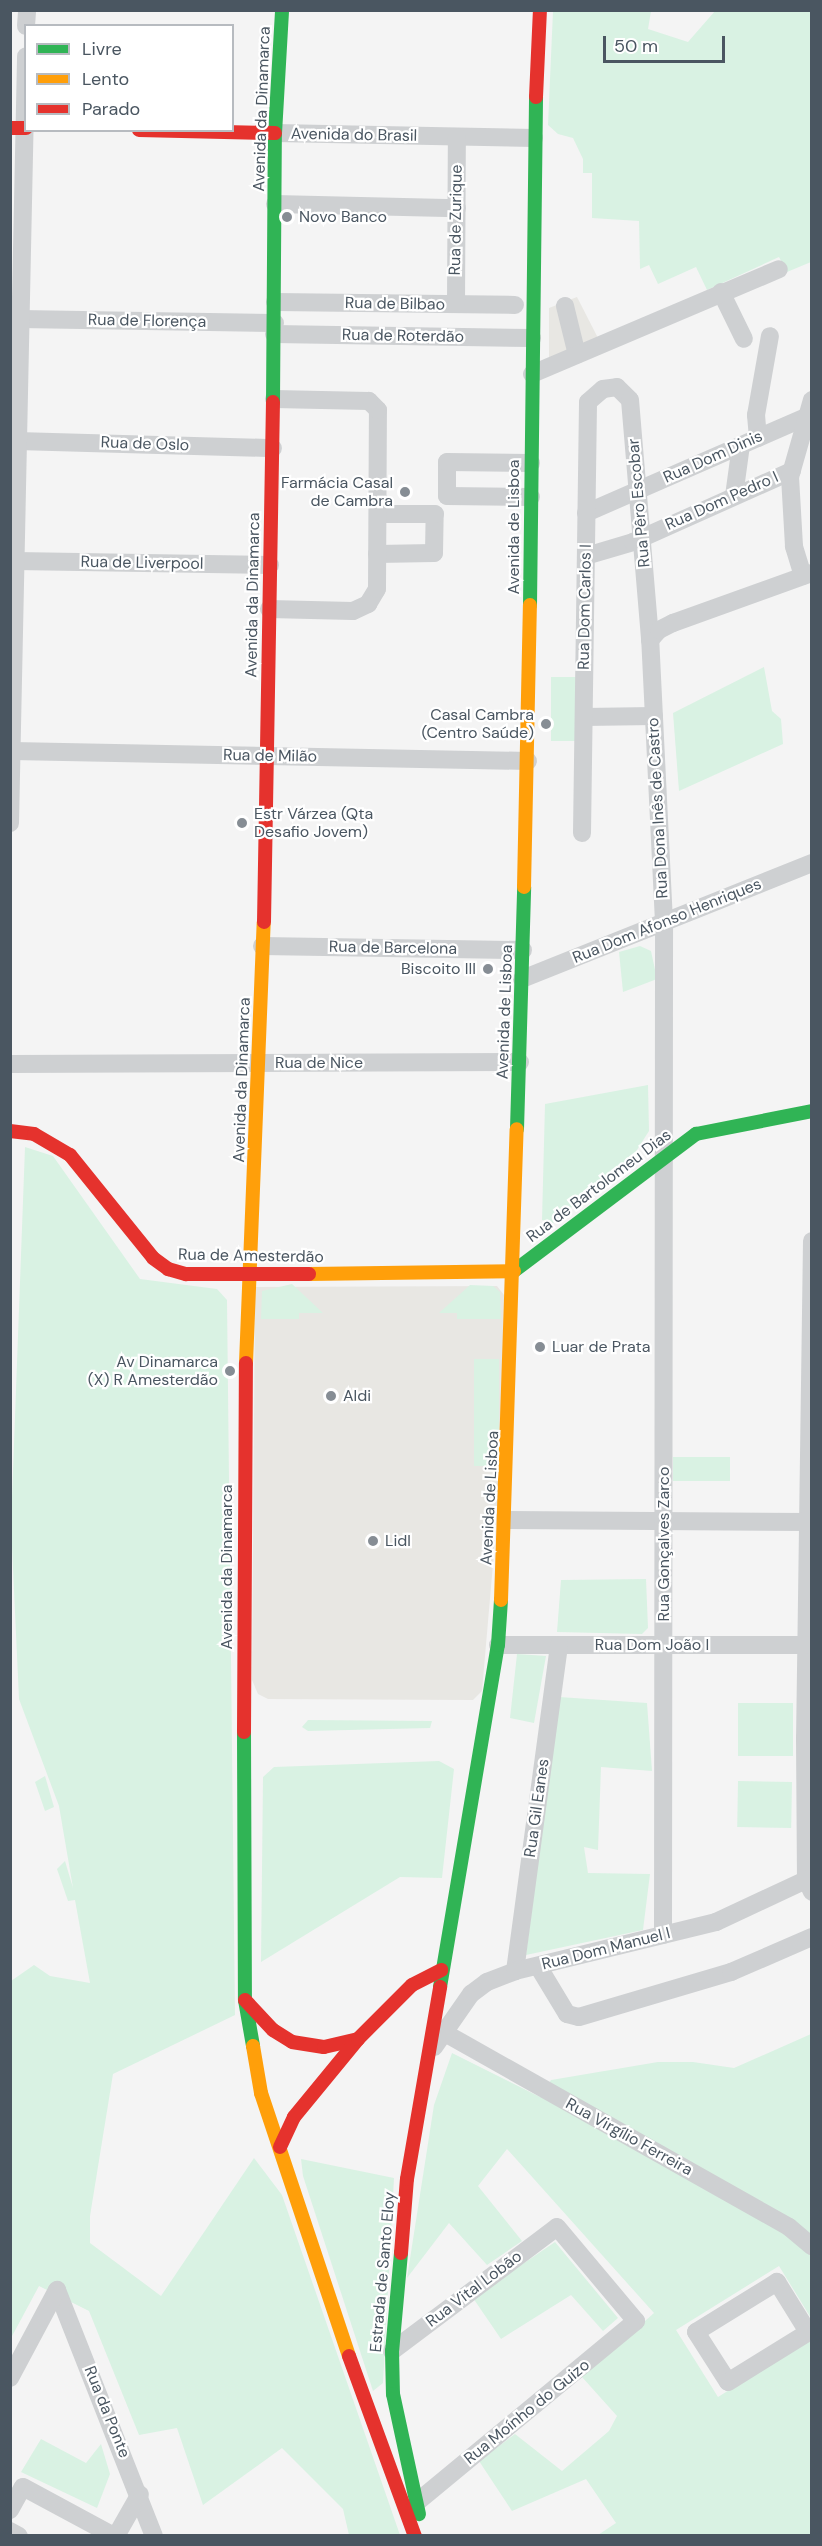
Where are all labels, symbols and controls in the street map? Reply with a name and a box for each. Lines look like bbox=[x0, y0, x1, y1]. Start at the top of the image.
legend bbox=[24, 24, 234, 132]
scale bar bbox=[606, 24, 728, 62]
street label: Avenida da Dinamarca bbox=[250, 26, 274, 192]
text: 50 m bbox=[614, 34, 658, 58]
text: Livre bbox=[82, 37, 122, 61]
text: Lento bbox=[82, 67, 129, 91]
text: Parado bbox=[82, 97, 140, 121]
street label: Avenida do Brasil bbox=[291, 124, 417, 146]
street label: Rua de Zurique bbox=[445, 164, 467, 276]
place label: Novo Banco bbox=[299, 207, 387, 227]
marker: Novo Banco bbox=[280, 210, 294, 224]
street label: Rua de Bilbao bbox=[345, 294, 445, 314]
street label: Rua de Florença bbox=[88, 310, 206, 332]
street label: Rua de Roterdão bbox=[342, 325, 464, 347]
street label: Rua Dom Dinis bbox=[660, 427, 766, 487]
street label: Rua de Oslo bbox=[100, 433, 190, 455]
street label: Rua Pêro Escobar bbox=[624, 438, 654, 568]
street label: Avenida de Lisboa bbox=[504, 460, 524, 594]
street label: Rua Dom Pedro I bbox=[663, 467, 781, 535]
place label: Farmácia Casal de Cambra bbox=[281, 473, 393, 511]
marker: Farmácia Casal de Cambra bbox=[398, 485, 412, 499]
street label: Avenida da Dinamarca bbox=[242, 512, 264, 678]
street label: Rua Dom Carlos I bbox=[574, 544, 596, 670]
street label: Rua de Liverpool bbox=[80, 552, 204, 574]
place label: Casal Cambra (Centro Saúde) bbox=[421, 705, 534, 743]
marker: Casal Cambra (Centro Saúde) bbox=[539, 717, 553, 731]
street label: Rua Dona Inês de Castro bbox=[644, 717, 672, 899]
street label: Rua de Milão bbox=[223, 746, 317, 766]
place label: Estr Várzea (Qta Desafio Jovem) bbox=[254, 804, 373, 842]
marker: Estr Várzea (Qta Desafio Jovem) bbox=[235, 816, 249, 830]
street label: Rua Dom Afonso Henriques bbox=[570, 874, 764, 968]
street label: Rua de Barcelona bbox=[329, 937, 457, 959]
street label: Avenida de Lisboa bbox=[493, 944, 517, 1080]
place label: Biscoito III bbox=[401, 959, 476, 979]
marker: Biscoito III bbox=[481, 962, 495, 976]
street label: Avenida da Dinamarca bbox=[230, 997, 254, 1163]
street label: Rua de Nice bbox=[275, 1053, 363, 1073]
street label: Rua de Bartolomeu Dias bbox=[523, 1125, 675, 1247]
street label: Rua de Amesterdão bbox=[178, 1245, 324, 1267]
place label: Luar de Prata bbox=[552, 1337, 651, 1357]
marker: Luar de Prata bbox=[533, 1340, 547, 1354]
place label: Av Dinamarca (X) R Amesterdão bbox=[88, 1352, 218, 1390]
marker: Av Dinamarca (X) R Amesterdão bbox=[223, 1364, 237, 1378]
place label: Aldi bbox=[343, 1386, 371, 1406]
marker: Aldi bbox=[324, 1389, 338, 1403]
street label: Avenida de Lisboa bbox=[477, 1430, 503, 1566]
street label: Rua Gonçalves Zarco bbox=[654, 1467, 674, 1621]
street label: Avenida da Dinamarca bbox=[217, 1484, 237, 1650]
place label: Lidl bbox=[385, 1531, 411, 1551]
marker: Lidl bbox=[366, 1534, 380, 1548]
street label: Rua Dom João I bbox=[595, 1635, 709, 1655]
street label: Rua Gil Eanes bbox=[521, 1757, 553, 1859]
street label: Rua Dom Manuel I bbox=[540, 1924, 672, 1974]
street label: Rua Virgílio Ferreira bbox=[562, 2094, 696, 2180]
street label: Estrada de Santo Eloy bbox=[366, 2191, 400, 2353]
street label: Rua Vital Lobão bbox=[422, 2247, 526, 2331]
street label: Rua Moínho do Guizo bbox=[460, 2355, 594, 2469]
street label: Rua da Ponte bbox=[80, 2363, 134, 2461]

